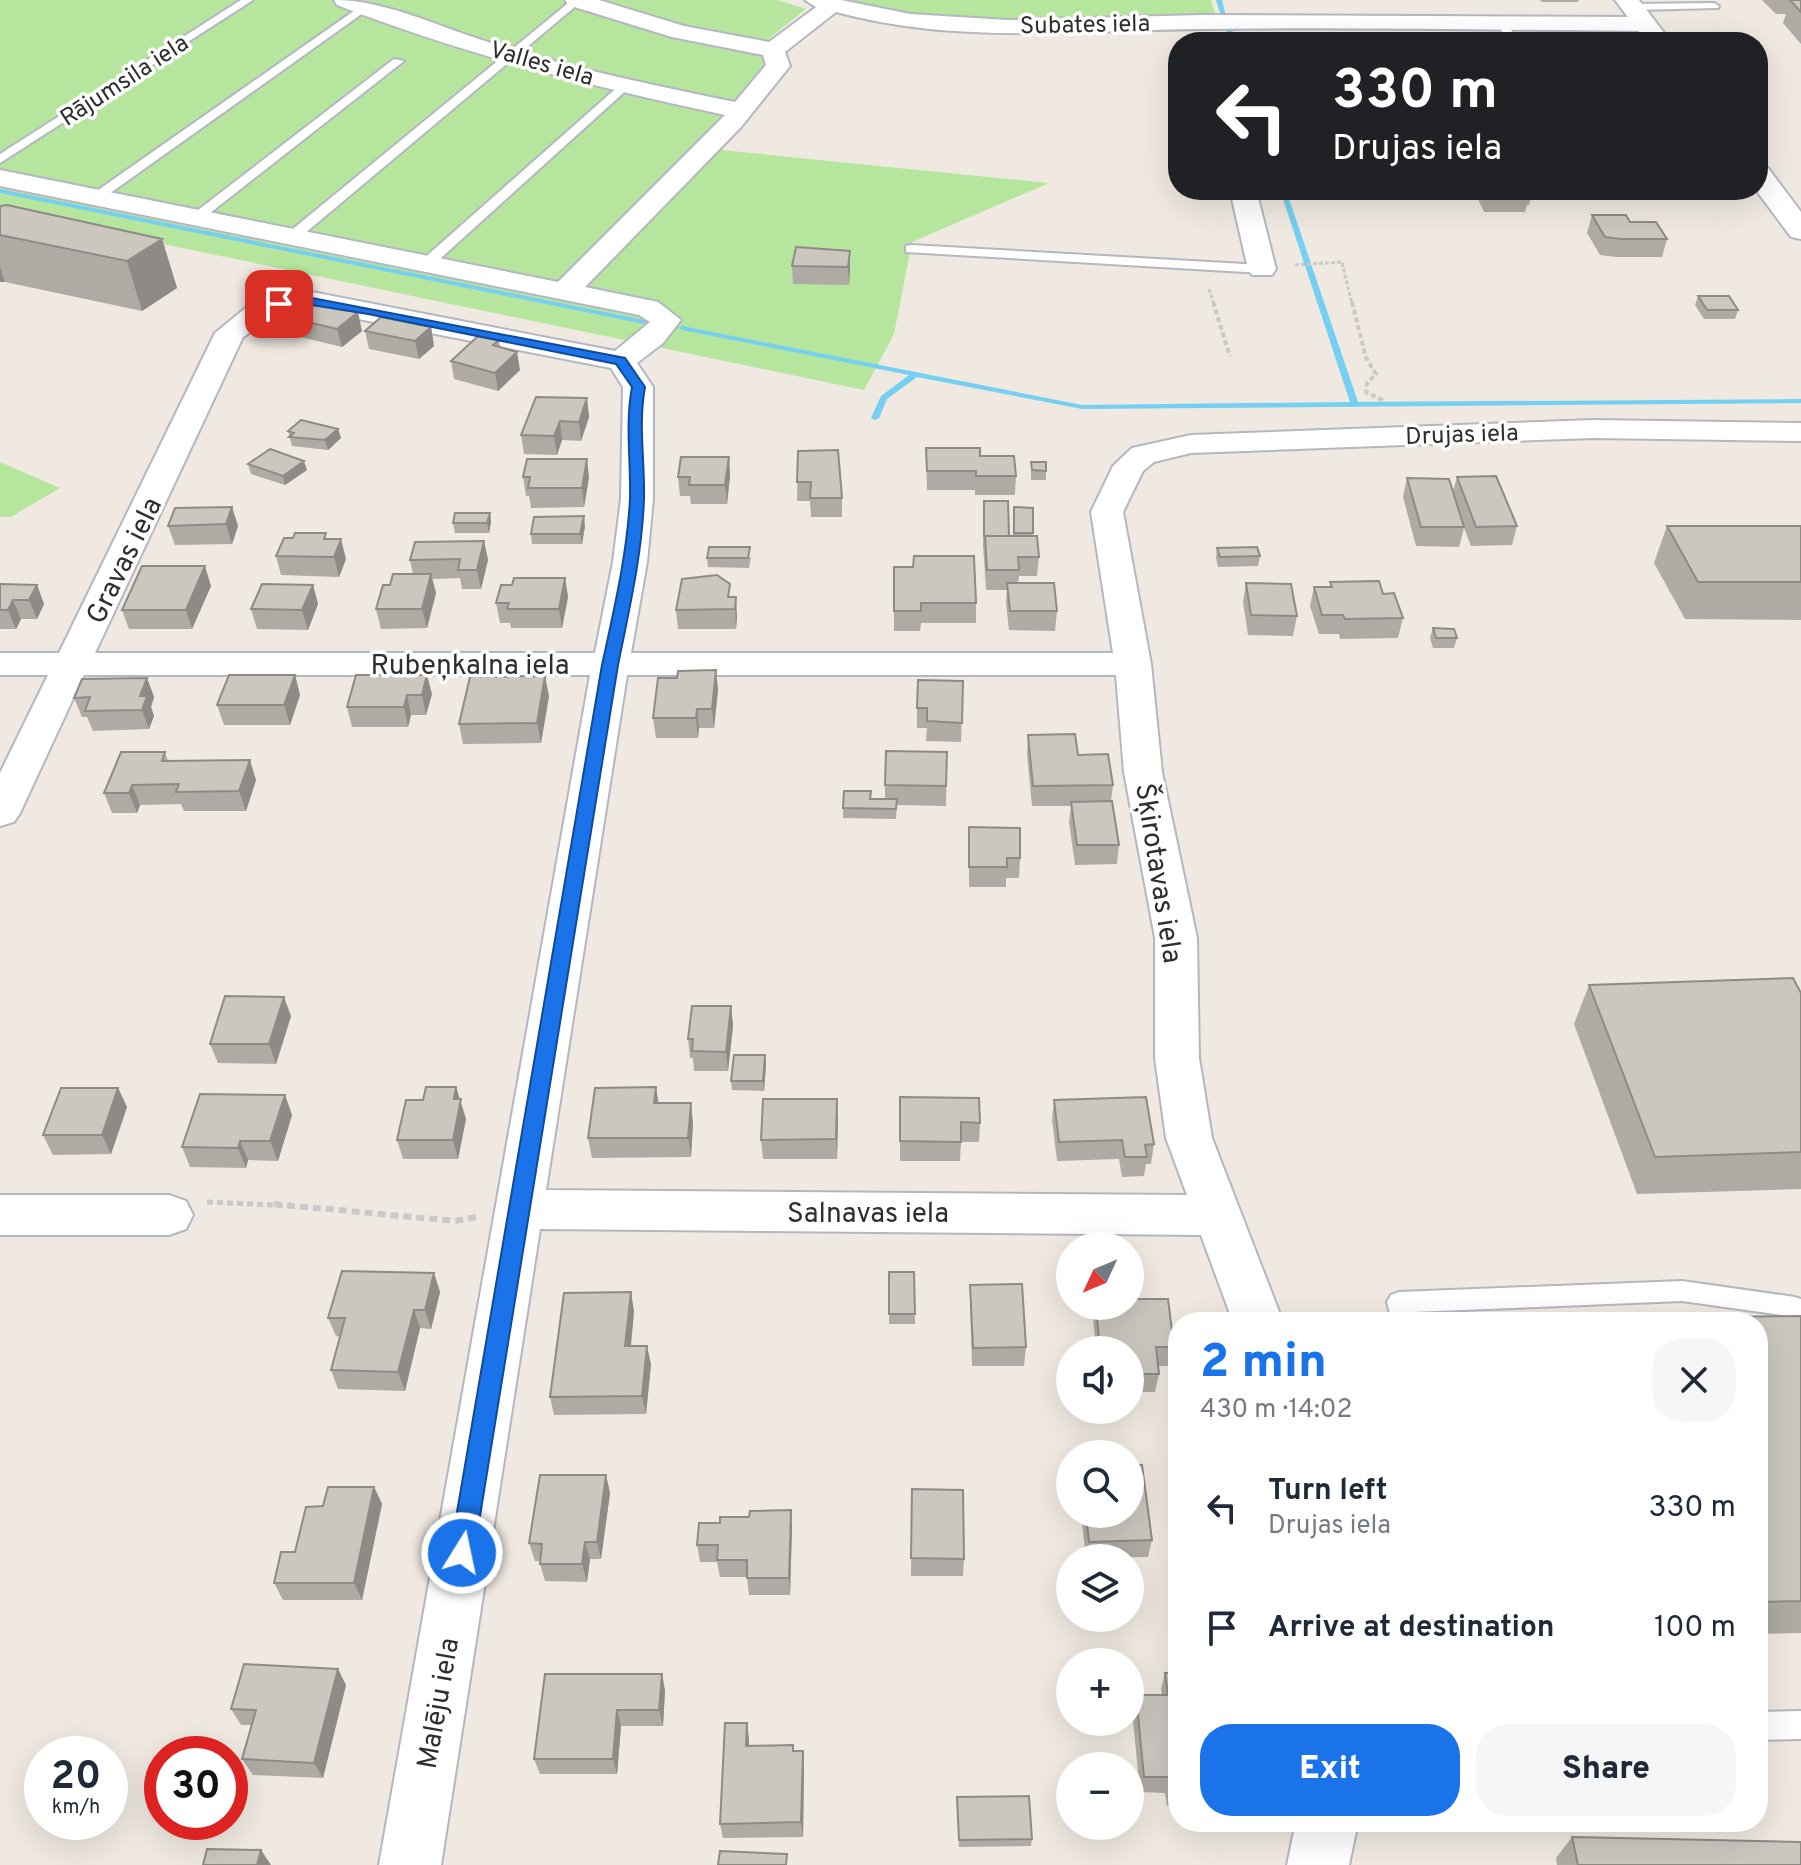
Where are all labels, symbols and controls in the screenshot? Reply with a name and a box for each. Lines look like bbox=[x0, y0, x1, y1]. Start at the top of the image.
street label: Subates iela bbox=[1020, 10, 1150, 42]
street label: Rājumsila iela bbox=[55, 29, 195, 134]
street label: Valles iela bbox=[486, 36, 597, 94]
text: 330 m bbox=[1332, 58, 1498, 128]
icon: left bbox=[1200, 64, 1304, 168]
text: Drujas iela bbox=[1332, 127, 1502, 173]
pin bbox=[245, 270, 313, 338]
icon: arrive bbox=[257, 282, 301, 326]
street label: Drujas iela bbox=[1405, 419, 1519, 453]
street label: Gravas iela bbox=[80, 492, 172, 631]
street label: Rubeņkalna iela bbox=[371, 649, 569, 685]
street label: Šķirotavas iela bbox=[1125, 781, 1191, 966]
street label: Salnavas iela bbox=[787, 1197, 949, 1233]
north arrow bbox=[1056, 1232, 1144, 1320]
map controls bbox=[1056, 1232, 1144, 1840]
text: 2 min bbox=[1200, 1334, 1327, 1394]
button: sound bbox=[1056, 1336, 1144, 1424]
button: close bbox=[1652, 1338, 1736, 1422]
text: 430 m · 14:02 bbox=[1200, 1394, 1352, 1427]
button: search bbox=[1056, 1440, 1144, 1528]
text: Turn left bbox=[1268, 1473, 1388, 1510]
icon: left bbox=[1200, 1486, 1244, 1530]
text: 330 m bbox=[1648, 1490, 1736, 1527]
text: Drujas iela bbox=[1268, 1510, 1391, 1543]
position arrow bbox=[420, 1511, 504, 1595]
button: layers bbox=[1056, 1544, 1144, 1632]
icon: arrive bbox=[1200, 1606, 1244, 1650]
text: Arrive at destination bbox=[1268, 1610, 1554, 1647]
text: 100 m bbox=[1654, 1610, 1736, 1647]
street label: Malēju iela bbox=[411, 1635, 469, 1772]
button: + bbox=[1056, 1648, 1144, 1736]
button: Exit bbox=[1200, 1724, 1460, 1816]
button: Share bbox=[1476, 1724, 1736, 1816]
speed limit sign: 30 bbox=[144, 1736, 248, 1840]
button: − bbox=[1056, 1752, 1144, 1840]
text: 20 bbox=[51, 1753, 101, 1803]
text: km/h bbox=[52, 1795, 100, 1821]

